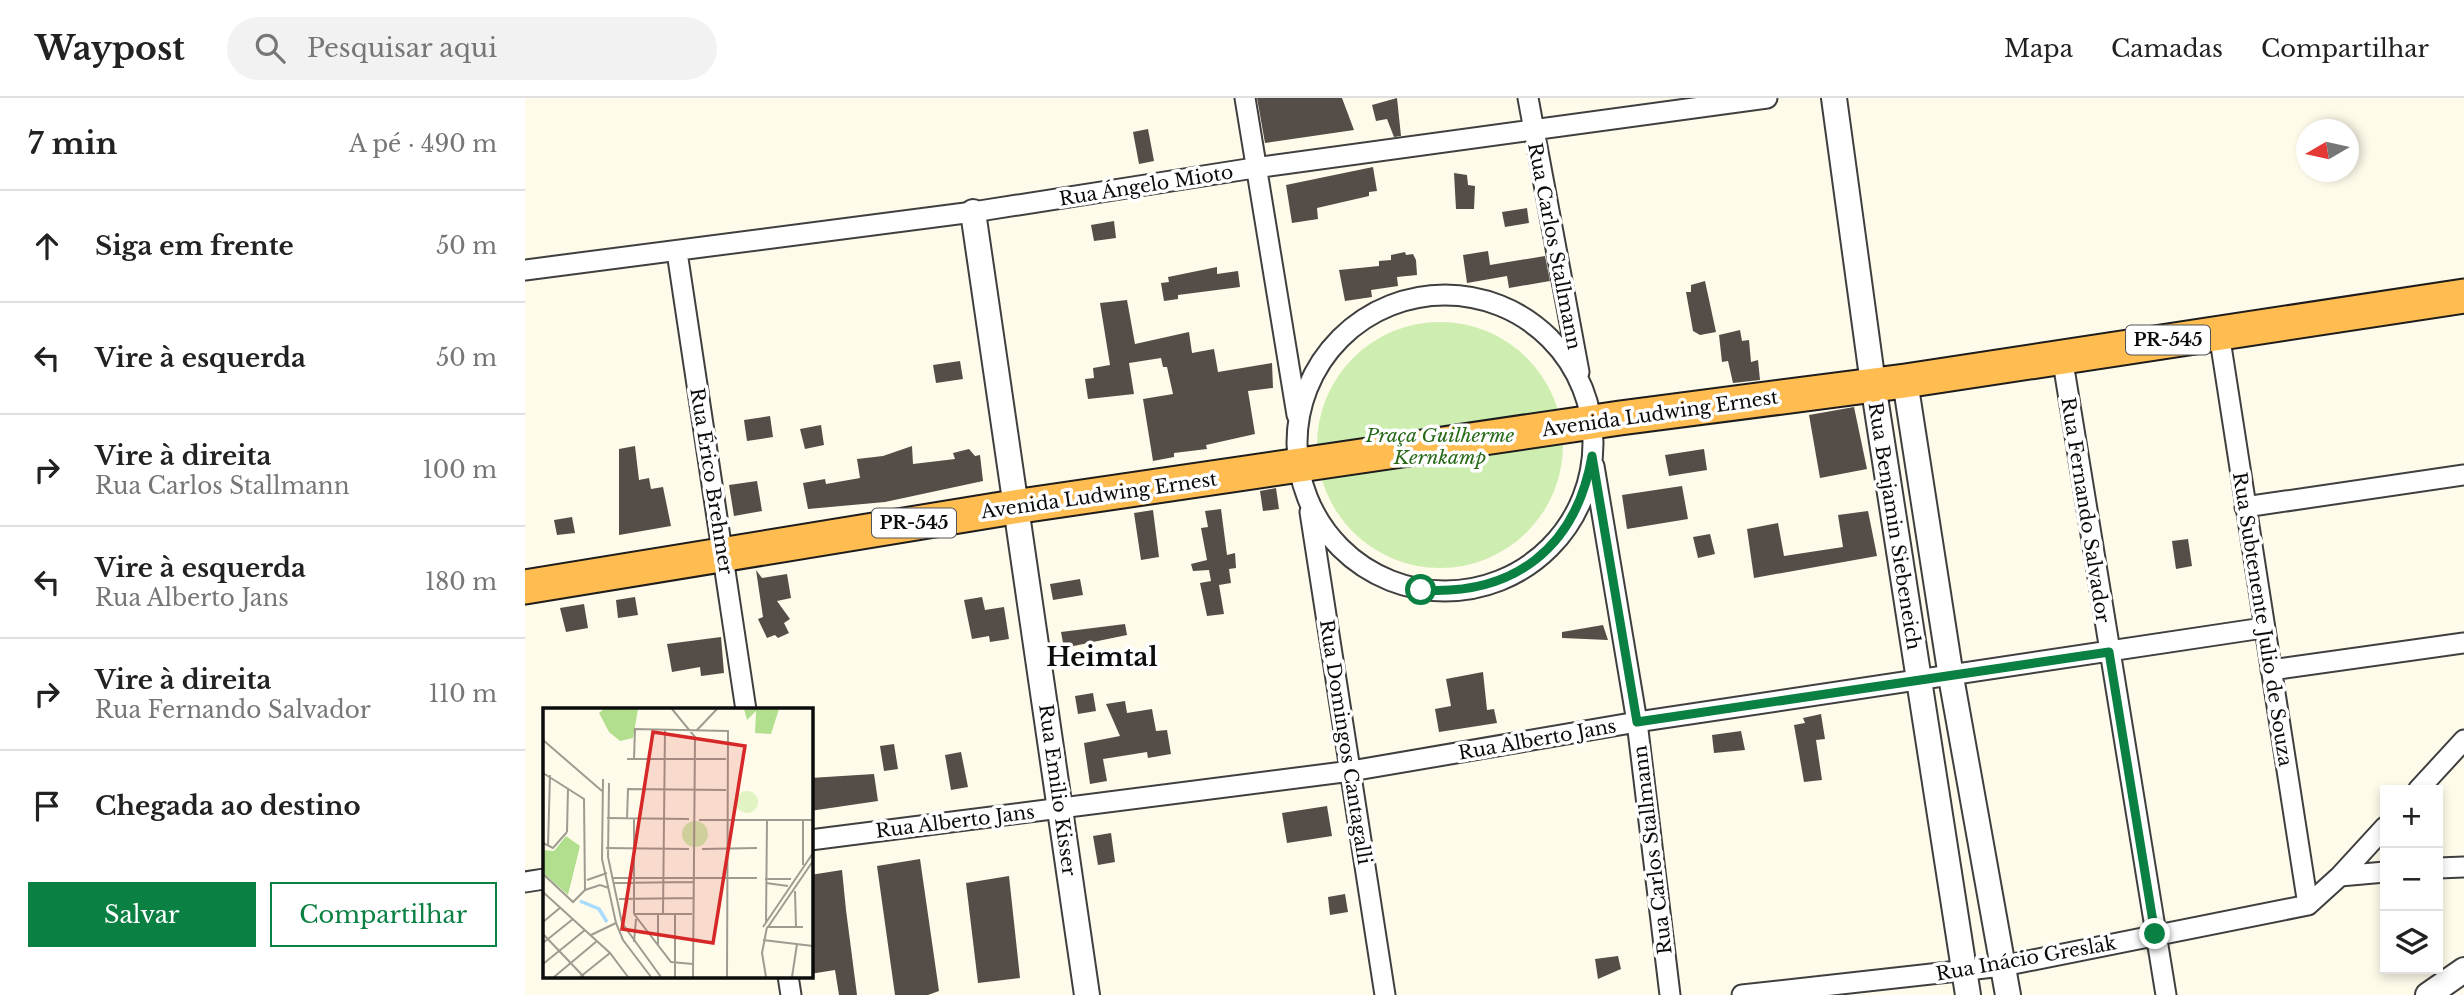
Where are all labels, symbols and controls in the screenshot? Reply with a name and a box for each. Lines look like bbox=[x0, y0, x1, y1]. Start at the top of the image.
search box bbox=[227, 17, 717, 80]
text: Waypost bbox=[35, 28, 185, 69]
icon: search bbox=[251, 29, 289, 67]
text: Pesquisar aqui bbox=[307, 32, 497, 64]
text: Mapa bbox=[2004, 34, 2073, 63]
text: Camadas bbox=[2111, 34, 2223, 63]
text: Compartilhar bbox=[2261, 34, 2429, 63]
north arrow bbox=[2296, 119, 2359, 182]
text: 7 min bbox=[28, 125, 117, 162]
text: A pé · 490 m bbox=[349, 130, 497, 158]
street label: Rua Carlos Stallmann bbox=[1523, 141, 1586, 352]
street label: Rua Ángelo Mioto bbox=[1057, 160, 1235, 211]
icon: ahead bbox=[28, 227, 66, 265]
text: Siga em frente bbox=[95, 230, 294, 262]
text: 50 m bbox=[436, 232, 497, 260]
road number: PR-545 bbox=[2126, 326, 2210, 354]
icon: left bbox=[28, 339, 66, 377]
text: Vire à esquerda bbox=[95, 342, 306, 374]
text: 50 m bbox=[436, 344, 497, 372]
street label: Avenida Ludwing Ernest bbox=[1540, 385, 1780, 442]
street label: Rua Érico Brehmer bbox=[685, 386, 738, 576]
street label: Rua Fernando Salvador bbox=[2056, 396, 2115, 624]
street label: Rua Benjamin Siebeneich bbox=[1864, 401, 1925, 652]
park label: Praça Guilherme Kernkamp bbox=[1365, 424, 1514, 469]
text: Vire à direita bbox=[95, 440, 271, 472]
icon: right bbox=[28, 451, 66, 489]
text: 100 m bbox=[423, 456, 497, 484]
street label: Avenida Ludwing Ernest bbox=[979, 467, 1219, 524]
street label: Rua Subtenente Julio de Souza bbox=[2228, 470, 2297, 768]
text: Rua Carlos Stallmann bbox=[95, 472, 350, 500]
road number: PR-545 bbox=[872, 508, 956, 538]
text: Vire à esquerda bbox=[95, 552, 306, 584]
icon: left bbox=[28, 563, 66, 601]
text: 180 m bbox=[425, 568, 497, 596]
route start bbox=[1405, 574, 1436, 605]
text: Rua Alberto Jans bbox=[95, 584, 289, 612]
street label: Rua Domingos Cantagalli bbox=[1315, 618, 1376, 867]
district label: Heimtal bbox=[1046, 641, 1158, 673]
text: Vire à direita bbox=[95, 664, 271, 696]
icon: right bbox=[28, 675, 66, 713]
text: 110 m bbox=[429, 680, 497, 708]
text: Rua Fernando Salvador bbox=[95, 696, 371, 724]
street label: Rua Emilio Kisser bbox=[1034, 703, 1081, 877]
inset map bbox=[543, 708, 812, 978]
street label: Rua Alberto Jans bbox=[1456, 714, 1618, 765]
street label: Rua Carlos Stallmann bbox=[1628, 744, 1677, 956]
map controls bbox=[2380, 785, 2443, 974]
button: + bbox=[2380, 785, 2443, 848]
icon: arrive bbox=[28, 787, 66, 825]
text: Chegada ao destino bbox=[95, 790, 361, 822]
street label: Rua Alberto Jans bbox=[874, 800, 1036, 843]
button: − bbox=[2380, 848, 2443, 911]
button: Salvar bbox=[28, 882, 256, 947]
button: Compartilhar bbox=[270, 882, 497, 947]
button: layers bbox=[2380, 911, 2443, 974]
route end bbox=[2139, 918, 2170, 949]
street label: Rua Inácio Greslak bbox=[1934, 931, 2118, 986]

